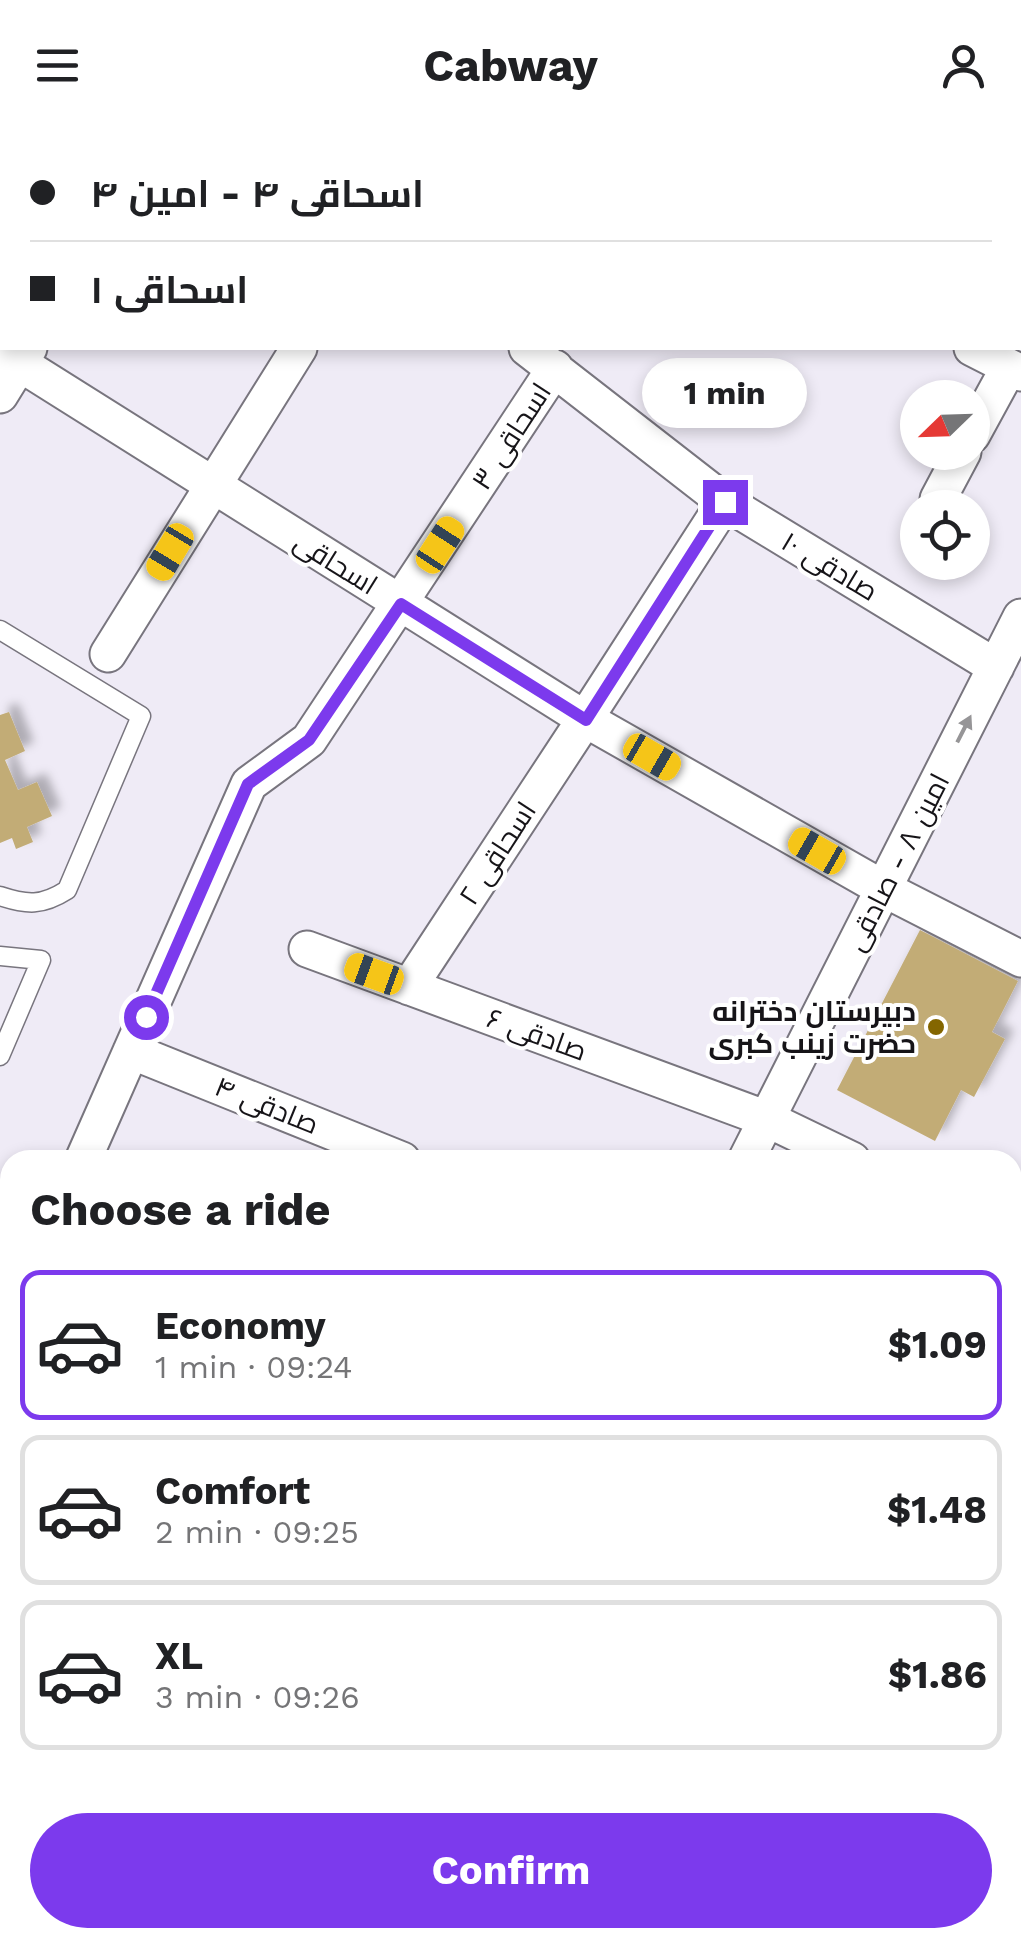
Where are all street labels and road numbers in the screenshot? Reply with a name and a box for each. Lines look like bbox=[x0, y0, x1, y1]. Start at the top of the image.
street label: اسحاقی ۳ bbox=[465, 377, 558, 496]
street label: اسحاقی bbox=[288, 525, 383, 602]
street label: صادقی ۱۰ bbox=[776, 525, 884, 608]
street label: امین ۸ - صادقی bbox=[839, 768, 956, 956]
street label: اسحاقی ۲ bbox=[452, 796, 543, 911]
street label: صادقی ۶ bbox=[482, 1001, 591, 1068]
street label: صادقی ۴ bbox=[210, 1070, 324, 1141]

